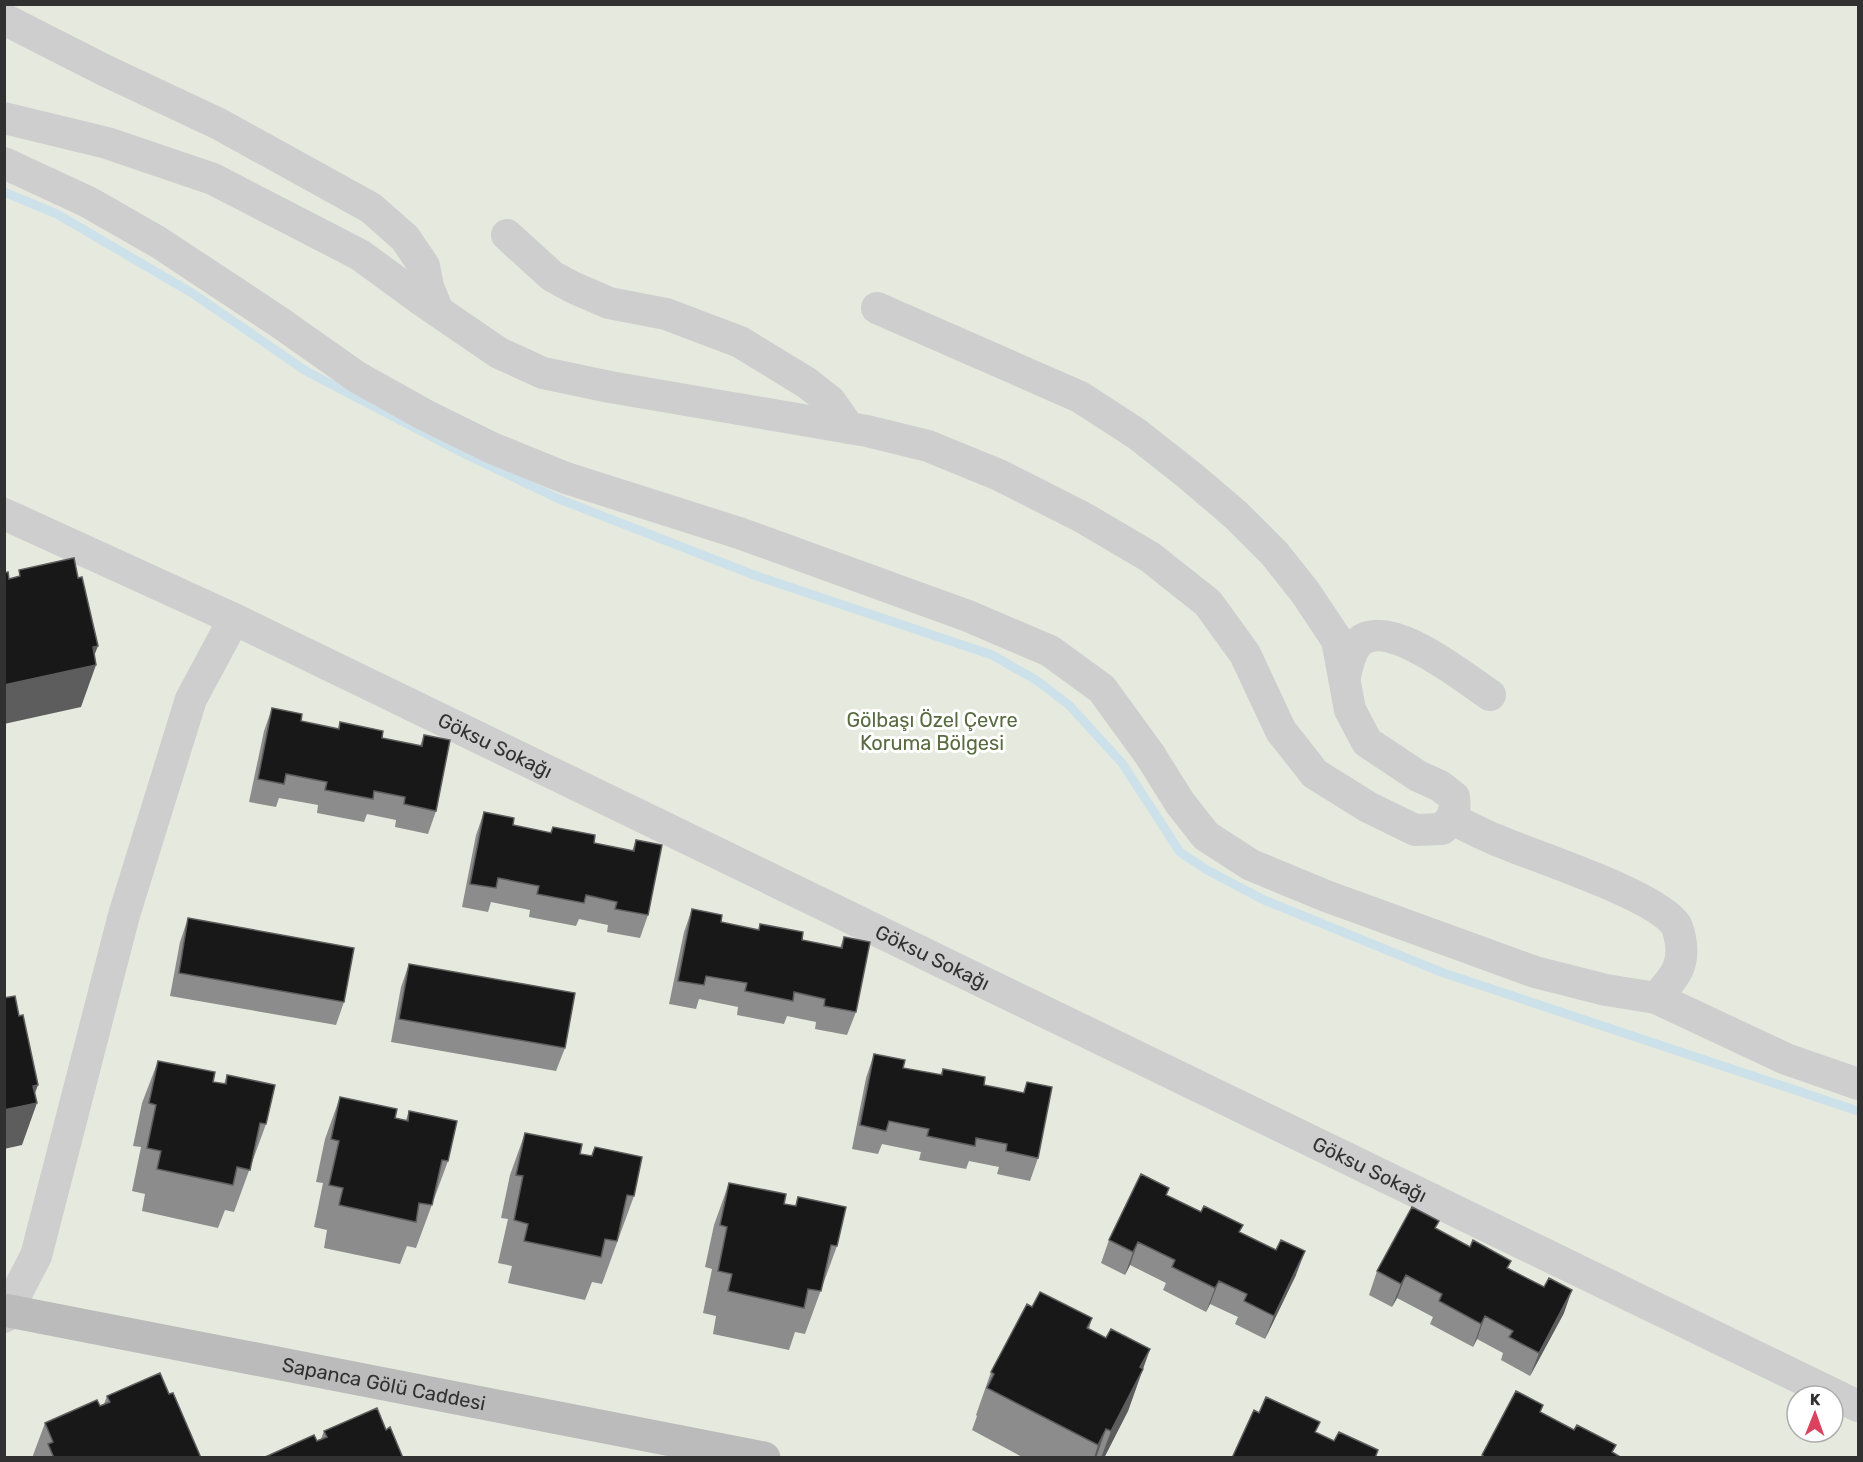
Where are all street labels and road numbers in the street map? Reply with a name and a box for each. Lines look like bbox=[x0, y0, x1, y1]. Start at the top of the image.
street label: Göksu Sokağı bbox=[434, 708, 556, 783]
street label: Göksu Sokağı bbox=[871, 920, 994, 995]
street label: Göksu Sokağı bbox=[1309, 1132, 1431, 1207]
street label: Sapanca Gölü Caddesi bbox=[280, 1352, 488, 1416]

